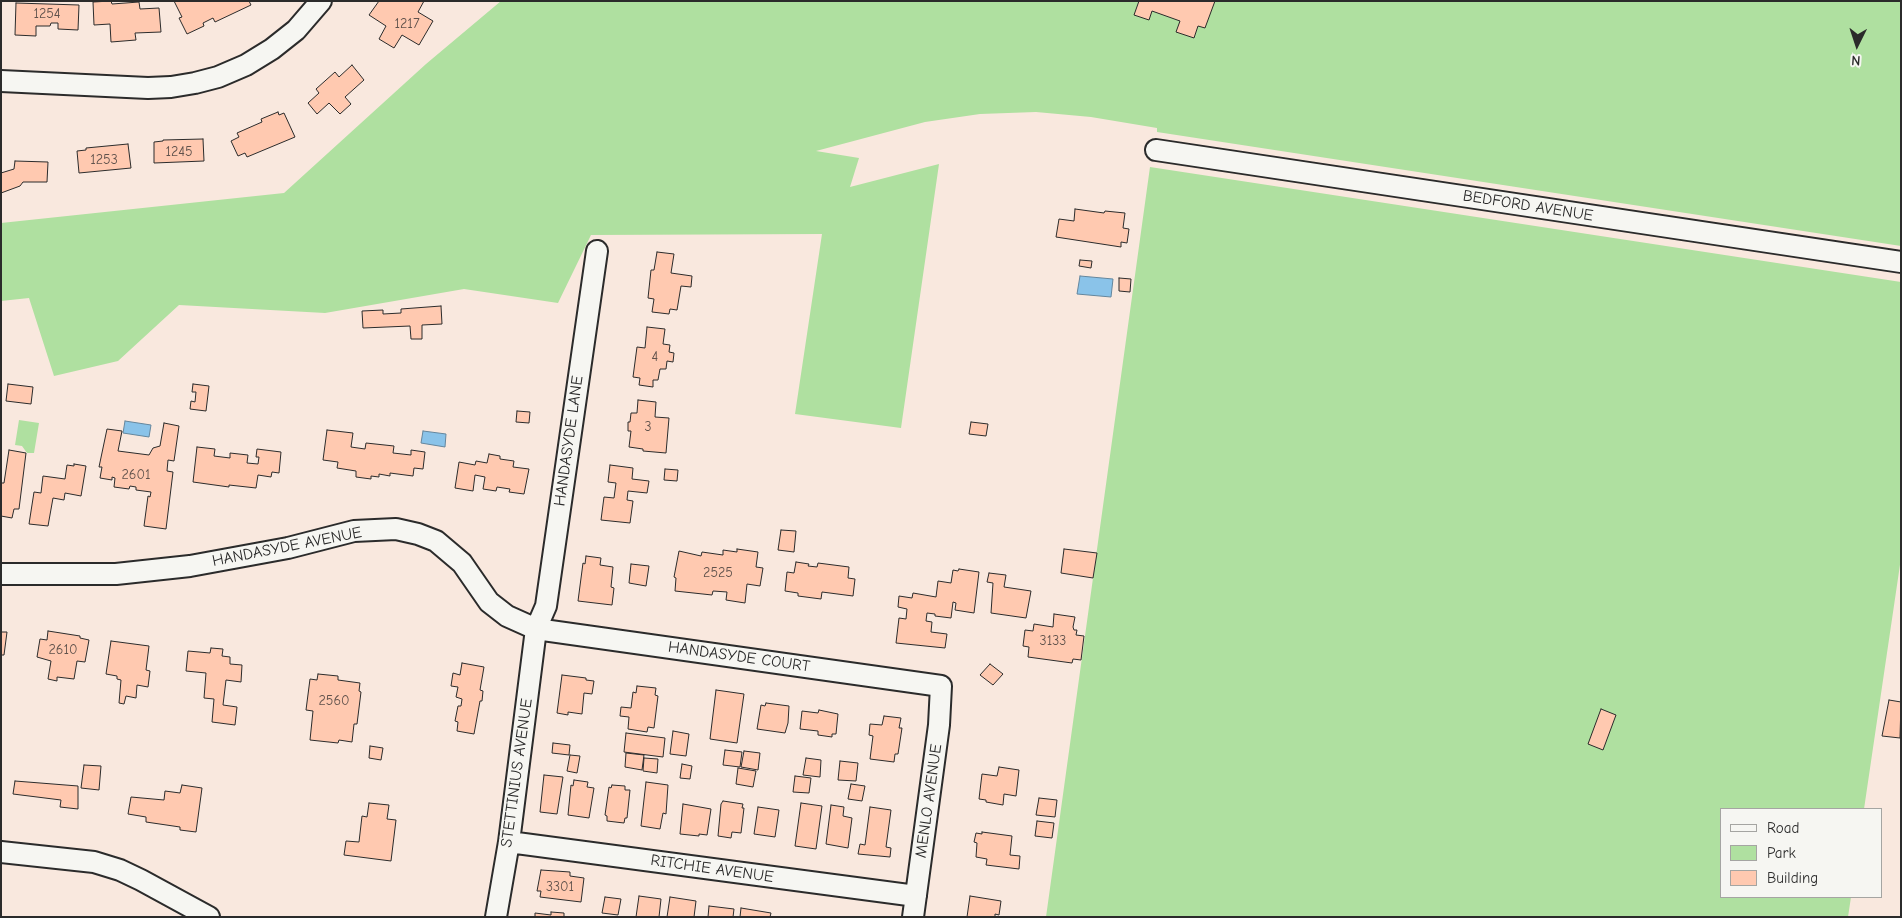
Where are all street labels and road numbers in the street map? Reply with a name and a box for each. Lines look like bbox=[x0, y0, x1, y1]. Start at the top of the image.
street label: BEDFORD AVENUE bbox=[1461, 186, 1595, 226]
street label: HANDASYDE LANE bbox=[550, 375, 588, 507]
street label: HANDASYDE AVENUE bbox=[210, 523, 364, 571]
street label: HANDASYDE COURT bbox=[667, 638, 811, 676]
street label: STETTINIUS AVENUE bbox=[497, 697, 537, 849]
street label: MENLO AVENUE bbox=[912, 743, 946, 859]
street label: RITCHIE AVENUE bbox=[649, 851, 775, 887]

